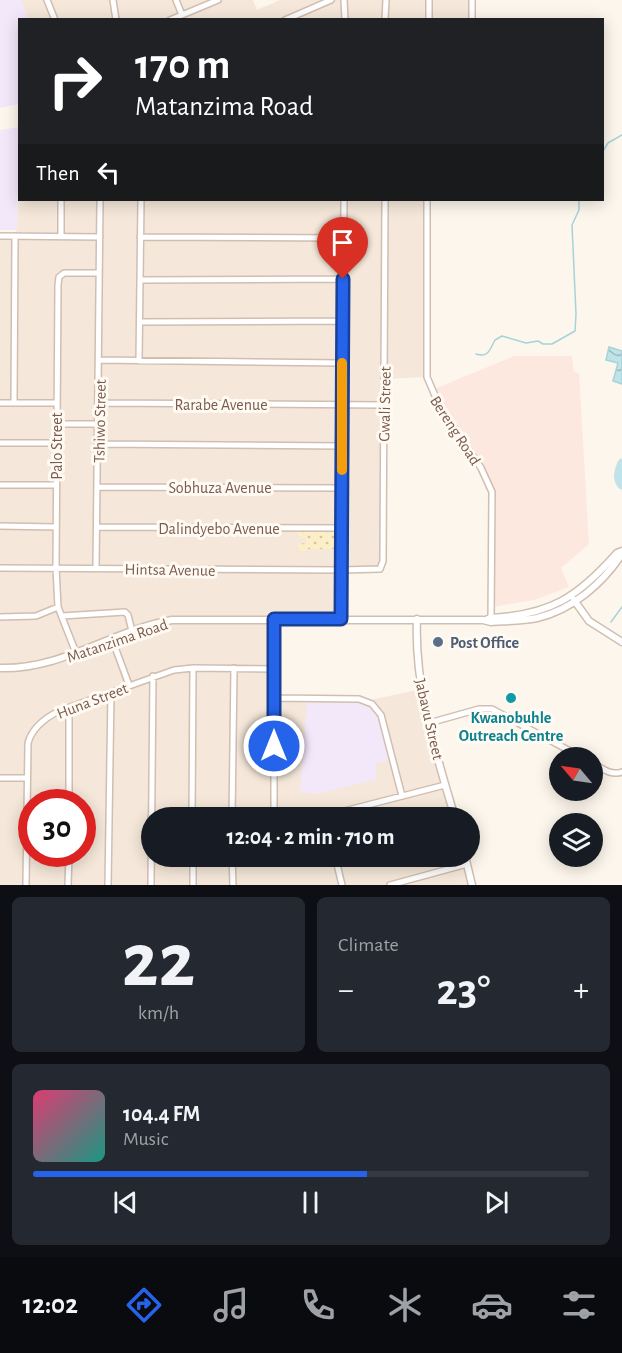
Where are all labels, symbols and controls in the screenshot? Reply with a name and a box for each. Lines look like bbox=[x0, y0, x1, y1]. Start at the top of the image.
icon: right bbox=[36, 42, 114, 120]
text: 170 m bbox=[135, 44, 230, 86]
text: Matanzima Road bbox=[135, 93, 313, 120]
icon: left bbox=[92, 156, 125, 189]
text: Then bbox=[36, 162, 80, 184]
pin bbox=[317, 217, 368, 279]
icon: arrive bbox=[326, 226, 359, 259]
street label: Gwali Street bbox=[376, 366, 394, 442]
street label: Tshiwo Street bbox=[91, 379, 109, 463]
street label: Bereng Road bbox=[427, 393, 483, 468]
street label: Rarabe Avenue bbox=[174, 397, 268, 413]
street label: Palo Street bbox=[49, 412, 65, 480]
street label: Sobhuza Avenue bbox=[168, 480, 272, 496]
street label: Dalindyebo Avenue bbox=[158, 521, 280, 538]
street label: Hintsa Avenue bbox=[124, 561, 216, 579]
street label: Matanzima Road bbox=[65, 616, 170, 666]
marker: Post Office bbox=[431, 635, 445, 649]
place label: Post Office bbox=[450, 635, 519, 651]
street label: Jabavu Street bbox=[412, 677, 446, 761]
street label: Huna Street bbox=[55, 680, 130, 722]
marker: Kwanobuhle Outreach Centre bbox=[504, 691, 518, 705]
place label: Kwanobuhle Outreach Centre bbox=[459, 710, 564, 744]
position arrow bbox=[242, 714, 306, 778]
north arrow bbox=[549, 747, 603, 801]
map controls bbox=[549, 747, 603, 867]
speed limit sign: 30 bbox=[18, 789, 96, 867]
button: layers bbox=[549, 813, 603, 867]
text: 12:04 · 2 min · 710 m bbox=[227, 826, 395, 848]
text: 22 bbox=[122, 923, 195, 1001]
text: Climate bbox=[338, 935, 399, 955]
text: 23° bbox=[437, 968, 490, 1013]
text: − bbox=[338, 974, 354, 1007]
text: + bbox=[573, 974, 589, 1007]
text: km/h bbox=[138, 1003, 179, 1023]
text: 104.4 FM bbox=[123, 1103, 200, 1125]
text: Music bbox=[123, 1129, 169, 1149]
icon: previous bbox=[109, 1186, 142, 1219]
icon: pause bbox=[294, 1186, 327, 1219]
icon: next bbox=[480, 1186, 513, 1219]
icon: directions bbox=[123, 1284, 165, 1326]
icon: music bbox=[210, 1284, 252, 1326]
icon: phone bbox=[297, 1284, 339, 1326]
icon: climate bbox=[384, 1284, 426, 1326]
icon: car bbox=[471, 1284, 513, 1326]
icon: filters bbox=[558, 1284, 600, 1326]
text: 12:02 bbox=[22, 1291, 78, 1318]

